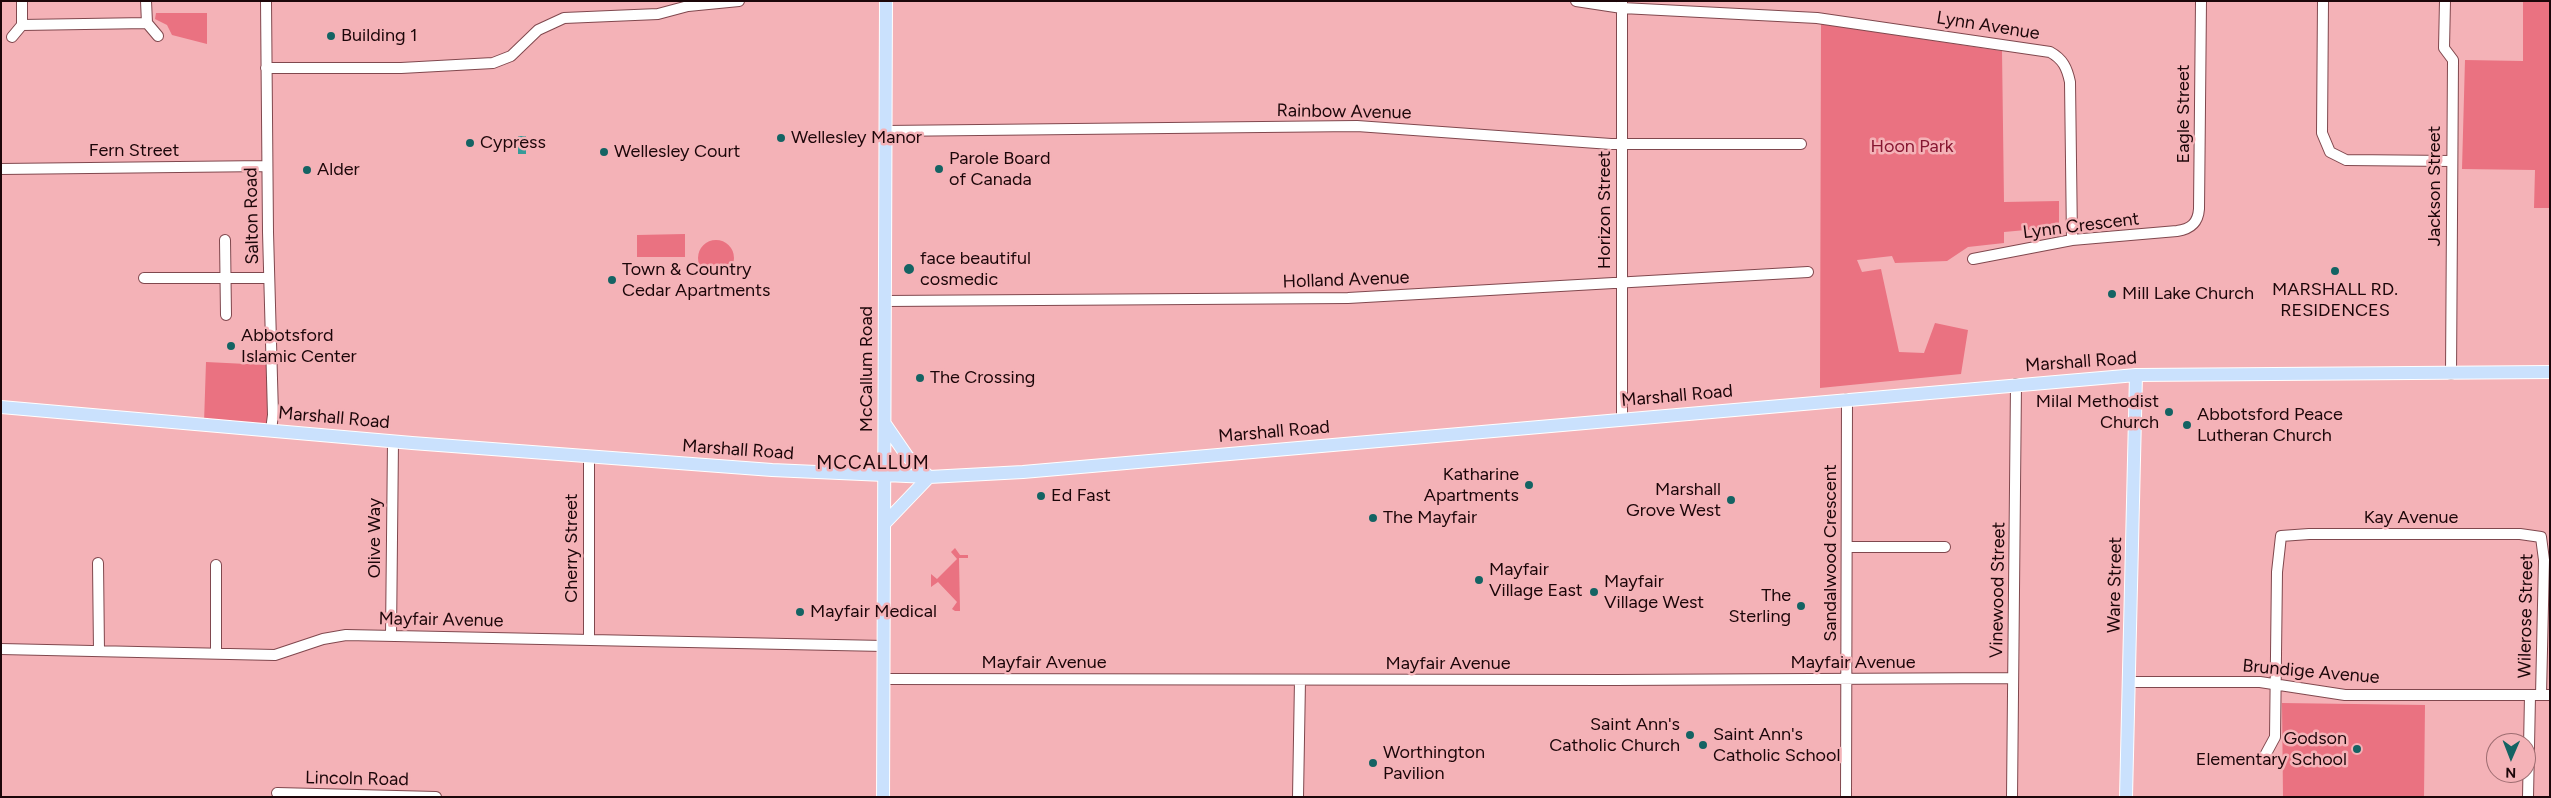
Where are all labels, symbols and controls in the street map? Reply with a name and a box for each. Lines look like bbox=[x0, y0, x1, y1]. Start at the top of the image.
street label: Lynn Avenue bbox=[1935, 7, 2041, 45]
place label: Building 1 bbox=[341, 25, 417, 47]
marker: Building 1 bbox=[325, 30, 337, 42]
street label: Eagle Street bbox=[2173, 64, 2195, 164]
street label: Rainbow Avenue bbox=[1276, 100, 1412, 124]
street label: Jackson Street bbox=[2424, 126, 2446, 246]
place label: Wellesley Manor bbox=[791, 127, 922, 149]
place label: Cypress bbox=[480, 132, 546, 154]
marker: Wellesley Manor bbox=[775, 132, 787, 144]
park label: Hoon Park bbox=[1870, 136, 1954, 158]
marker: Cypress bbox=[464, 137, 476, 149]
street label: Fern Street bbox=[89, 140, 179, 162]
place label: Wellesley Court bbox=[614, 141, 740, 163]
marker: Wellesley Court bbox=[598, 146, 610, 158]
place label: Parole Board of Canada bbox=[949, 148, 1050, 190]
street label: Horizon Street bbox=[1594, 151, 1616, 269]
place label: Alder bbox=[317, 159, 360, 181]
marker: Parole Board of Canada bbox=[933, 163, 945, 175]
marker: Alder bbox=[301, 164, 313, 176]
street label: Salton Road bbox=[240, 167, 264, 265]
street label: Lynn Crescent bbox=[2022, 208, 2140, 244]
place label: face beautiful cosmedic bbox=[920, 248, 1031, 290]
place label: Town & Country Cedar Apartments bbox=[622, 259, 770, 302]
marker: face beautiful cosmedic bbox=[902, 262, 916, 276]
marker: MARSHALL RD. RESIDENCES bbox=[2329, 265, 2341, 277]
street label: Holland Avenue bbox=[1282, 267, 1410, 293]
marker: Town & Country Cedar Apartments bbox=[606, 274, 618, 286]
place label: MARSHALL RD. RESIDENCES bbox=[2272, 279, 2398, 322]
place label: Mill Lake Church bbox=[2122, 283, 2254, 305]
marker: Mill Lake Church bbox=[2106, 288, 2118, 300]
street label: McCallum Road bbox=[856, 306, 878, 432]
place label: Abbotsford Islamic Center bbox=[241, 325, 357, 368]
marker: Abbotsford Islamic Center bbox=[225, 340, 237, 352]
street label: Marshall Road bbox=[2024, 347, 2138, 377]
place label: The Crossing bbox=[930, 367, 1035, 389]
marker: The Crossing bbox=[914, 372, 926, 384]
street label: Marshall Road bbox=[1620, 380, 1734, 412]
place label: Milal Methodist Church bbox=[2036, 391, 2159, 434]
street label: Marshall Road bbox=[277, 402, 391, 434]
place label: Abbotsford Peace Lutheran Church bbox=[2197, 404, 2343, 446]
marker: Milal Methodist Church bbox=[2163, 406, 2175, 418]
street label: Marshall Road bbox=[1217, 416, 1331, 448]
marker: Abbotsford Peace Lutheran Church bbox=[2181, 419, 2193, 431]
street label: Marshall Road bbox=[681, 435, 795, 465]
district label: MCCALLUM bbox=[815, 452, 931, 474]
place label: Katharine Apartments bbox=[1424, 464, 1519, 506]
street label: Sandalwood Crescent bbox=[1820, 464, 1842, 642]
marker: Katharine Apartments bbox=[1523, 479, 1535, 491]
place label: Marshall Grove West bbox=[1626, 479, 1721, 522]
place label: Ed Fast bbox=[1051, 485, 1111, 507]
marker: Ed Fast bbox=[1035, 490, 1047, 502]
street label: Cherry Street bbox=[561, 493, 583, 603]
marker: Marshall Grove West bbox=[1725, 494, 1737, 506]
street label: Olive Way bbox=[364, 498, 386, 578]
place label: The Mayfair bbox=[1383, 507, 1477, 529]
street label: Kay Avenue bbox=[2364, 507, 2458, 529]
marker: The Mayfair bbox=[1367, 512, 1379, 524]
street label: Vinewood Street bbox=[1986, 522, 2010, 658]
street label: Ware Street bbox=[2103, 537, 2127, 633]
street label: Wilerose Street bbox=[2514, 553, 2538, 679]
place label: Mayfair Village East bbox=[1489, 559, 1583, 602]
place label: Mayfair Village West bbox=[1604, 571, 1704, 614]
marker: Mayfair Village East bbox=[1473, 574, 1485, 586]
place label: The Sterling bbox=[1729, 585, 1791, 628]
marker: Mayfair Village West bbox=[1588, 586, 1600, 598]
marker: The Sterling bbox=[1795, 600, 1807, 612]
place label: Mayfair Medical bbox=[810, 601, 937, 623]
marker: Mayfair Medical bbox=[794, 606, 806, 618]
street label: Mayfair Avenue bbox=[378, 608, 504, 632]
street label: Mayfair Avenue bbox=[981, 652, 1107, 674]
street label: Mayfair Avenue bbox=[1790, 652, 1916, 674]
street label: Mayfair Avenue bbox=[1385, 653, 1511, 675]
street label: Brundige Avenue bbox=[2242, 655, 2380, 689]
place label: Saint Ann's Catholic Church bbox=[1549, 714, 1680, 756]
place label: Saint Ann's Catholic School bbox=[1713, 724, 1840, 766]
place label: Godson Elementary School bbox=[2196, 728, 2347, 771]
marker: Saint Ann's Catholic Church bbox=[1684, 729, 1696, 741]
north arrow bbox=[2486, 733, 2536, 783]
marker: Saint Ann's Catholic School bbox=[1697, 739, 1709, 751]
place label: Worthington Pavilion bbox=[1383, 742, 1485, 784]
marker: Godson Elementary School bbox=[2351, 743, 2363, 755]
marker: Worthington Pavilion bbox=[1367, 757, 1379, 769]
text: N bbox=[2505, 764, 2516, 781]
street label: Lincoln Road bbox=[305, 767, 409, 791]

